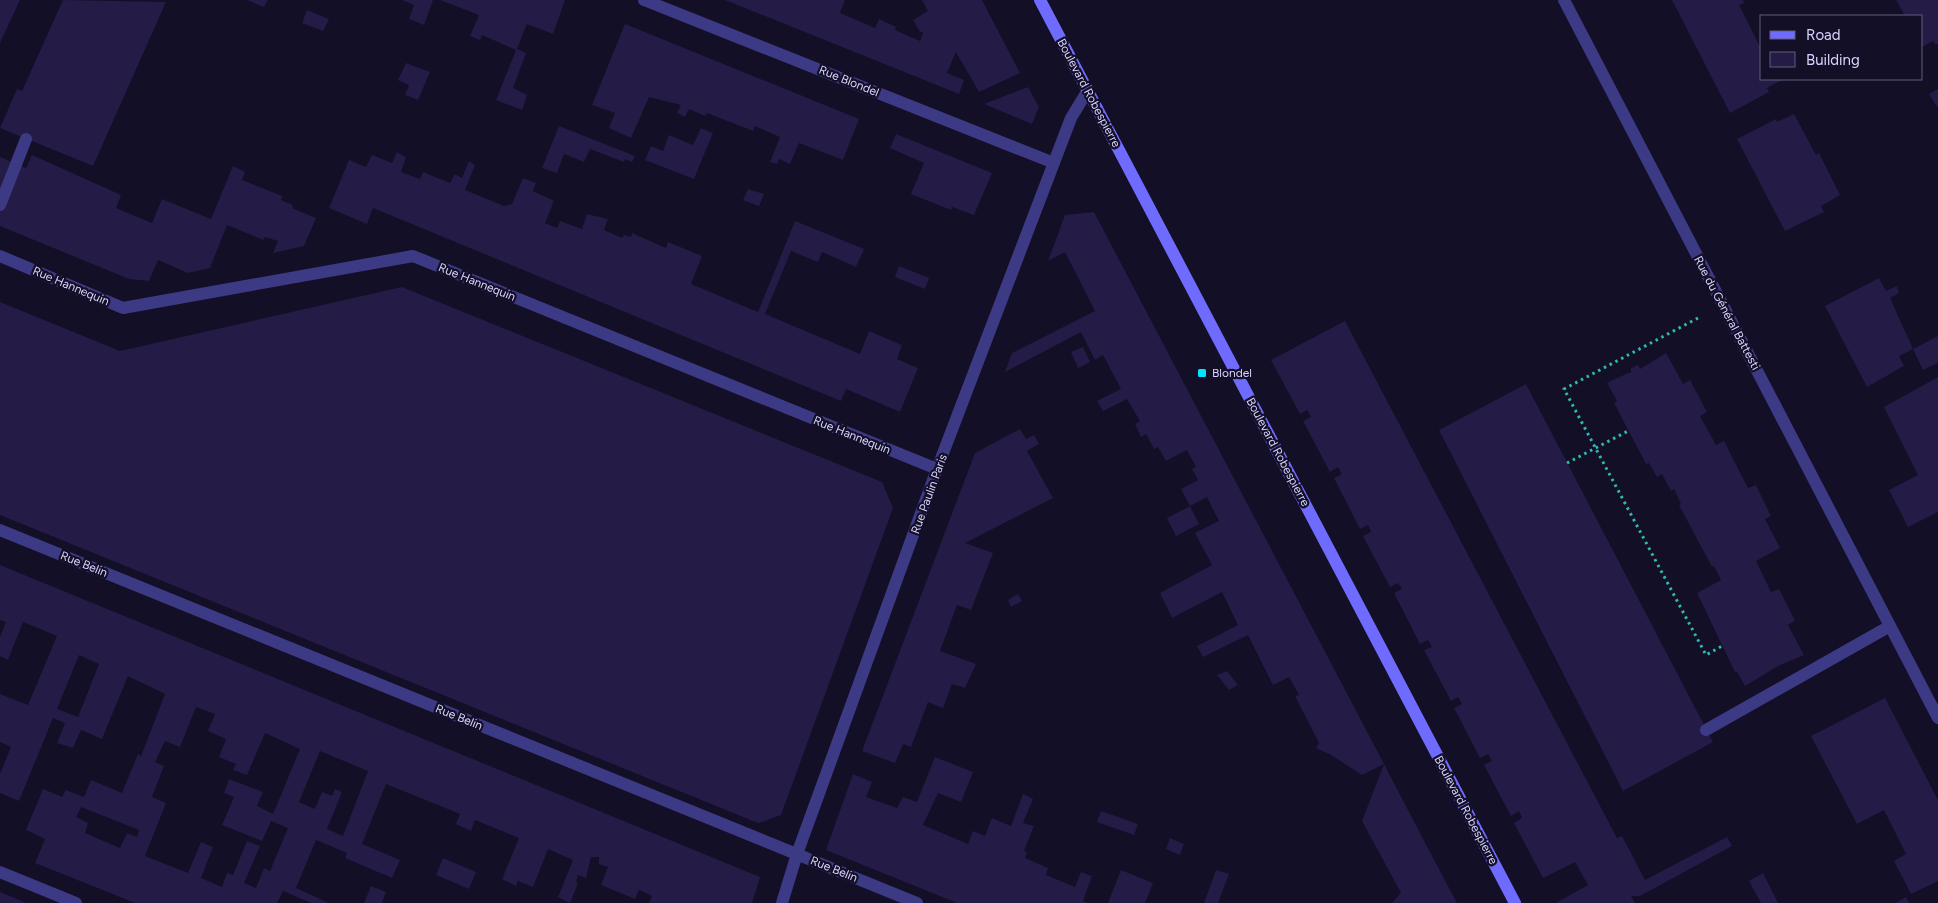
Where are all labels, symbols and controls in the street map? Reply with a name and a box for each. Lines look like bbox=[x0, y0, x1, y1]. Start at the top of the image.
legend bbox=[1760, 15, 1923, 80]
text: Road bbox=[1806, 26, 1841, 44]
street label: Boulevard Robespierre bbox=[1054, 36, 1124, 150]
text: Building bbox=[1806, 51, 1860, 69]
street label: Rue Blondel bbox=[817, 63, 881, 99]
street label: Rue du Général Battesti bbox=[1691, 254, 1763, 372]
street label: Rue Hannequin bbox=[436, 260, 518, 304]
street label: Rue Hannequin bbox=[31, 264, 112, 309]
place label: Blondel bbox=[1212, 366, 1252, 380]
marker: Blondel bbox=[1196, 367, 1208, 379]
street label: Boulevard Robespierre bbox=[1243, 395, 1313, 509]
street label: Rue Hannequin bbox=[811, 413, 893, 457]
street label: Rue Paulin Paris bbox=[908, 452, 950, 536]
street label: Rue Belin bbox=[58, 548, 110, 580]
street label: Rue Belin bbox=[433, 701, 485, 733]
street label: Boulevard Robespierre bbox=[1431, 753, 1501, 867]
street label: Rue Belin bbox=[808, 853, 860, 885]

